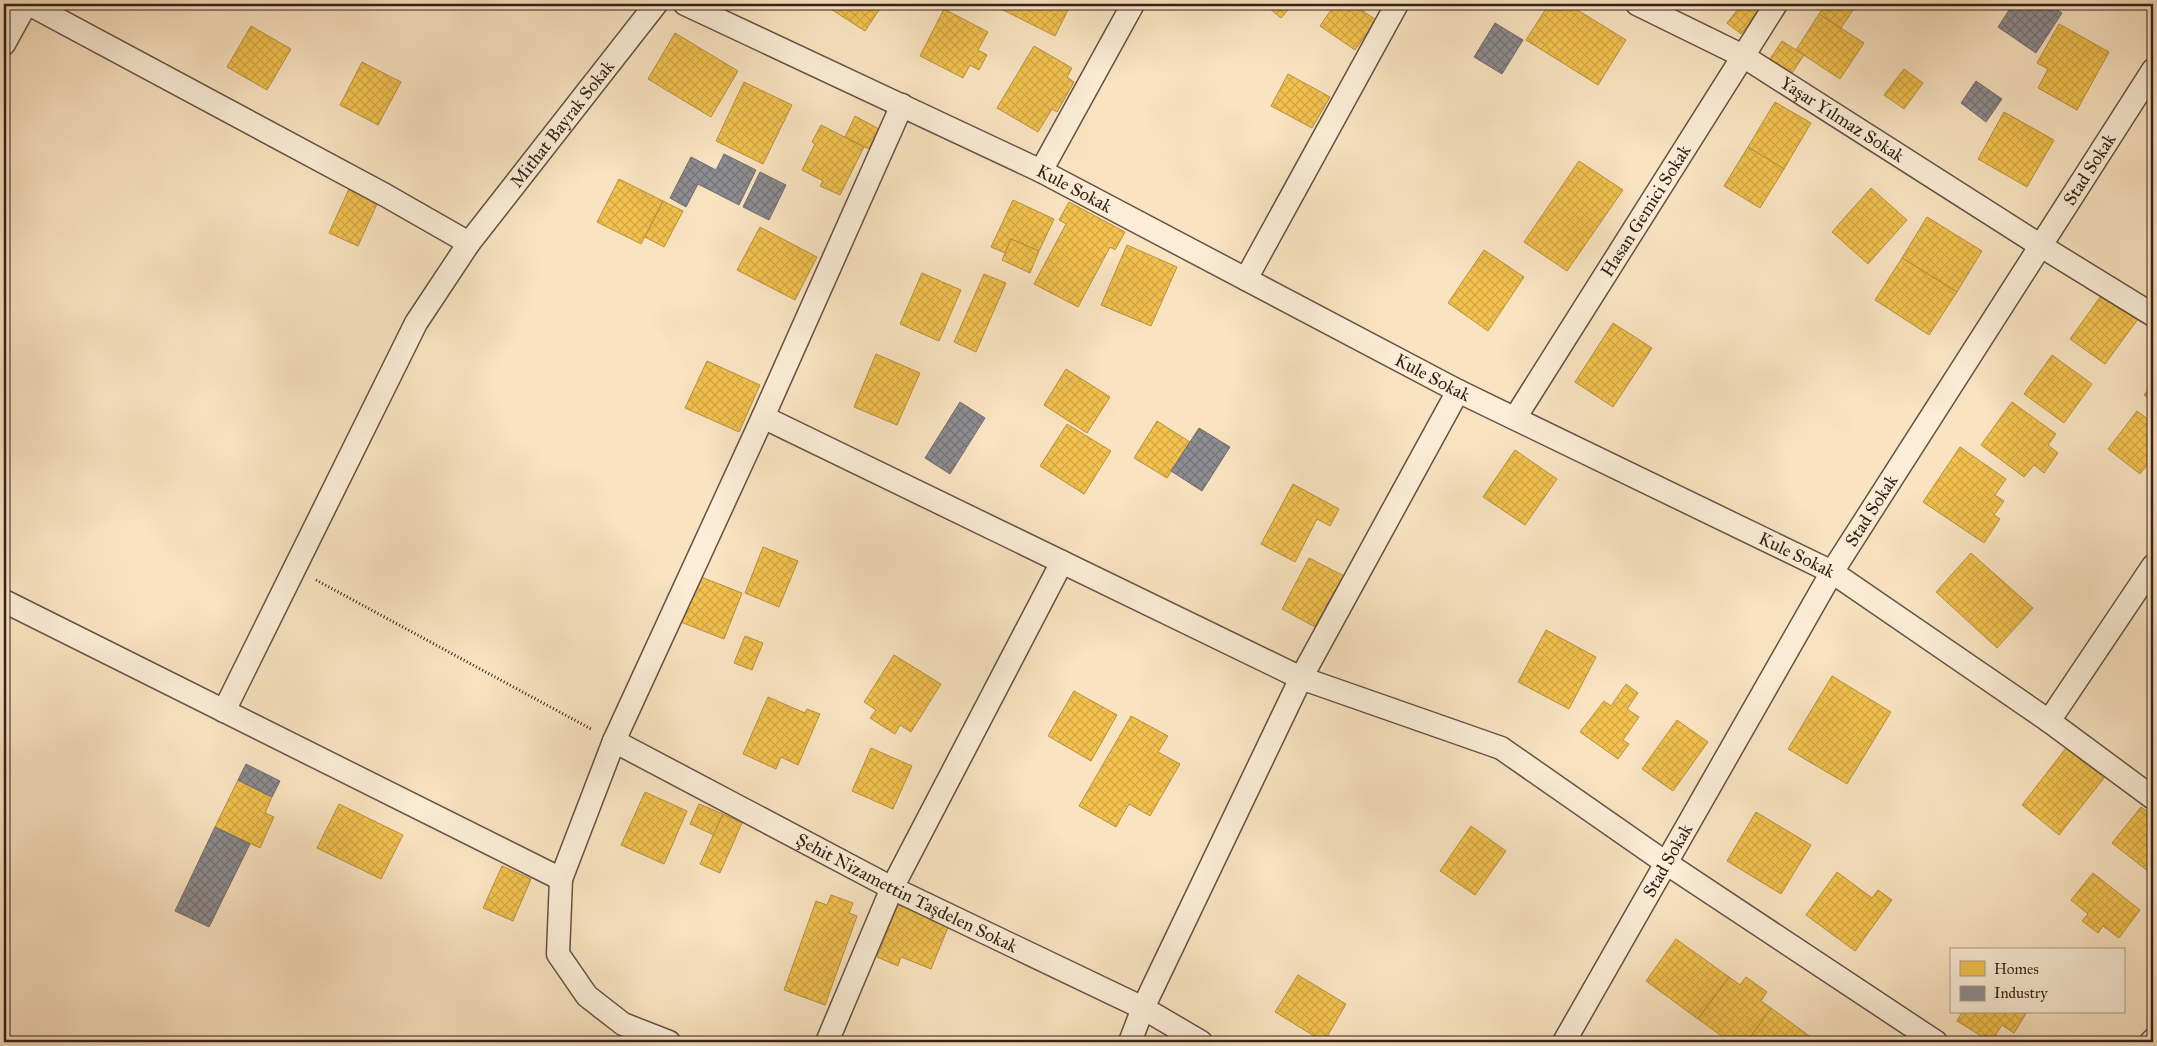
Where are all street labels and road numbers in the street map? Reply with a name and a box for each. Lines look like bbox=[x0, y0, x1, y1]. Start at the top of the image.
street label: Mithat Bayrak Sokak bbox=[505, 55, 619, 192]
street label: Yaşar Yılmaz Sokak bbox=[1776, 72, 1909, 167]
street label: Stad Sokak bbox=[2058, 129, 2121, 209]
street label: Hasan Gemici Sokak bbox=[1596, 140, 1696, 281]
street label: Kule Sokak bbox=[1033, 160, 1116, 218]
street label: Kule Sokak bbox=[1391, 349, 1474, 407]
street label: Stad Sokak bbox=[1840, 470, 1903, 551]
street label: Kule Sokak bbox=[1755, 527, 1839, 583]
street label: Stad Sokak bbox=[1638, 819, 1697, 901]
street label: Şehit Nizamettin Taşdelen Sokak bbox=[792, 828, 1022, 958]

